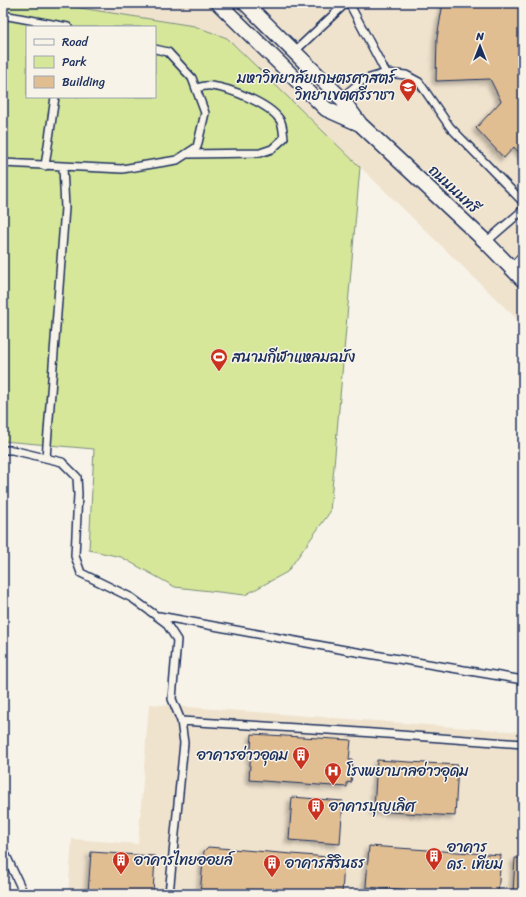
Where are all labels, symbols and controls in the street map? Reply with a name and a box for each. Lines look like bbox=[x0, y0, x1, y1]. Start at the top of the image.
legend bbox=[26, 26, 156, 98]
north arrow bbox=[460, 26, 500, 66]
text: N bbox=[475, 27, 484, 46]
text: Road bbox=[62, 31, 89, 53]
text: Park bbox=[62, 51, 87, 73]
place label: มหาวิทยาลัยเกษตรศาสตร์ วิทยาเขตศรีราชา bbox=[236, 65, 398, 108]
text: Building bbox=[62, 71, 105, 93]
school or university icon: มหาวิทยาลัยเกษตรศาสตร์ วิทยาเขตศรีราชา bbox=[398, 77, 418, 102]
street label: ถนนนนทรี bbox=[422, 158, 487, 221]
place label: สนามกีฬาแหลมฉบัง bbox=[231, 344, 355, 370]
sports icon: สนามกีฬาแหลมฉบัง bbox=[209, 347, 229, 372]
place label: อาคารอ่าวอุดม bbox=[196, 742, 289, 768]
building icon: อาคารอ่าวอุดม bbox=[291, 745, 311, 770]
place label: โรงพยาบาลอ่าวอุดม bbox=[346, 758, 469, 784]
hospital icon: โรงพยาบาลอ่าวอุดม bbox=[323, 761, 343, 786]
place label: อาคารบุญเลิศ bbox=[328, 793, 417, 819]
building icon: อาคารบุญเลิศ bbox=[306, 796, 326, 821]
place label: อาคาร ดร. เทียม bbox=[446, 834, 504, 877]
building icon: อาคาร ดร. เทียม bbox=[424, 846, 444, 871]
place label: อาคารไทยออยล์ bbox=[133, 847, 236, 873]
building icon: อาคารไทยออยล์ bbox=[111, 850, 131, 875]
place label: อาคารสิรินธร bbox=[284, 850, 366, 876]
building icon: อาคารสิรินธร bbox=[262, 853, 282, 878]

